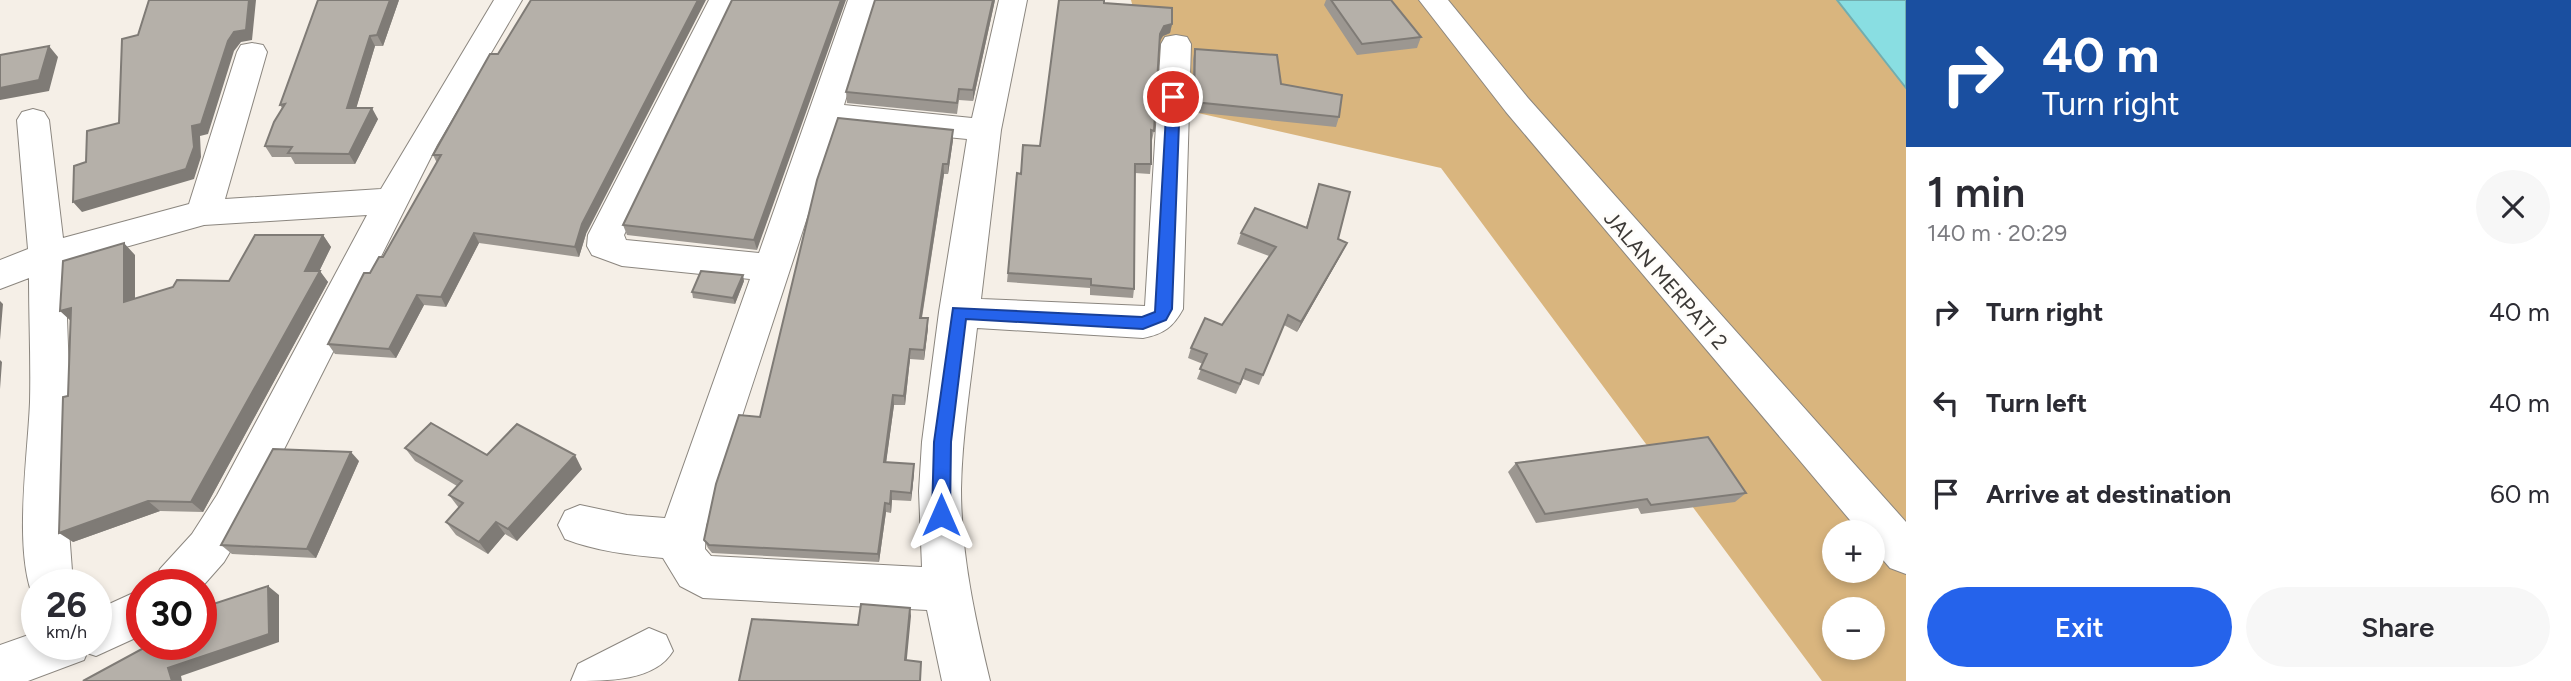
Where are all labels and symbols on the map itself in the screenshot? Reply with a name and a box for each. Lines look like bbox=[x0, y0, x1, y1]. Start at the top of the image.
pin bbox=[1143, 67, 1203, 127]
street label: JALAN MERPATI 2 bbox=[1599, 206, 1733, 354]
position arrow bbox=[904, 478, 978, 552]
speed limit sign: 30 bbox=[126, 569, 217, 660]

